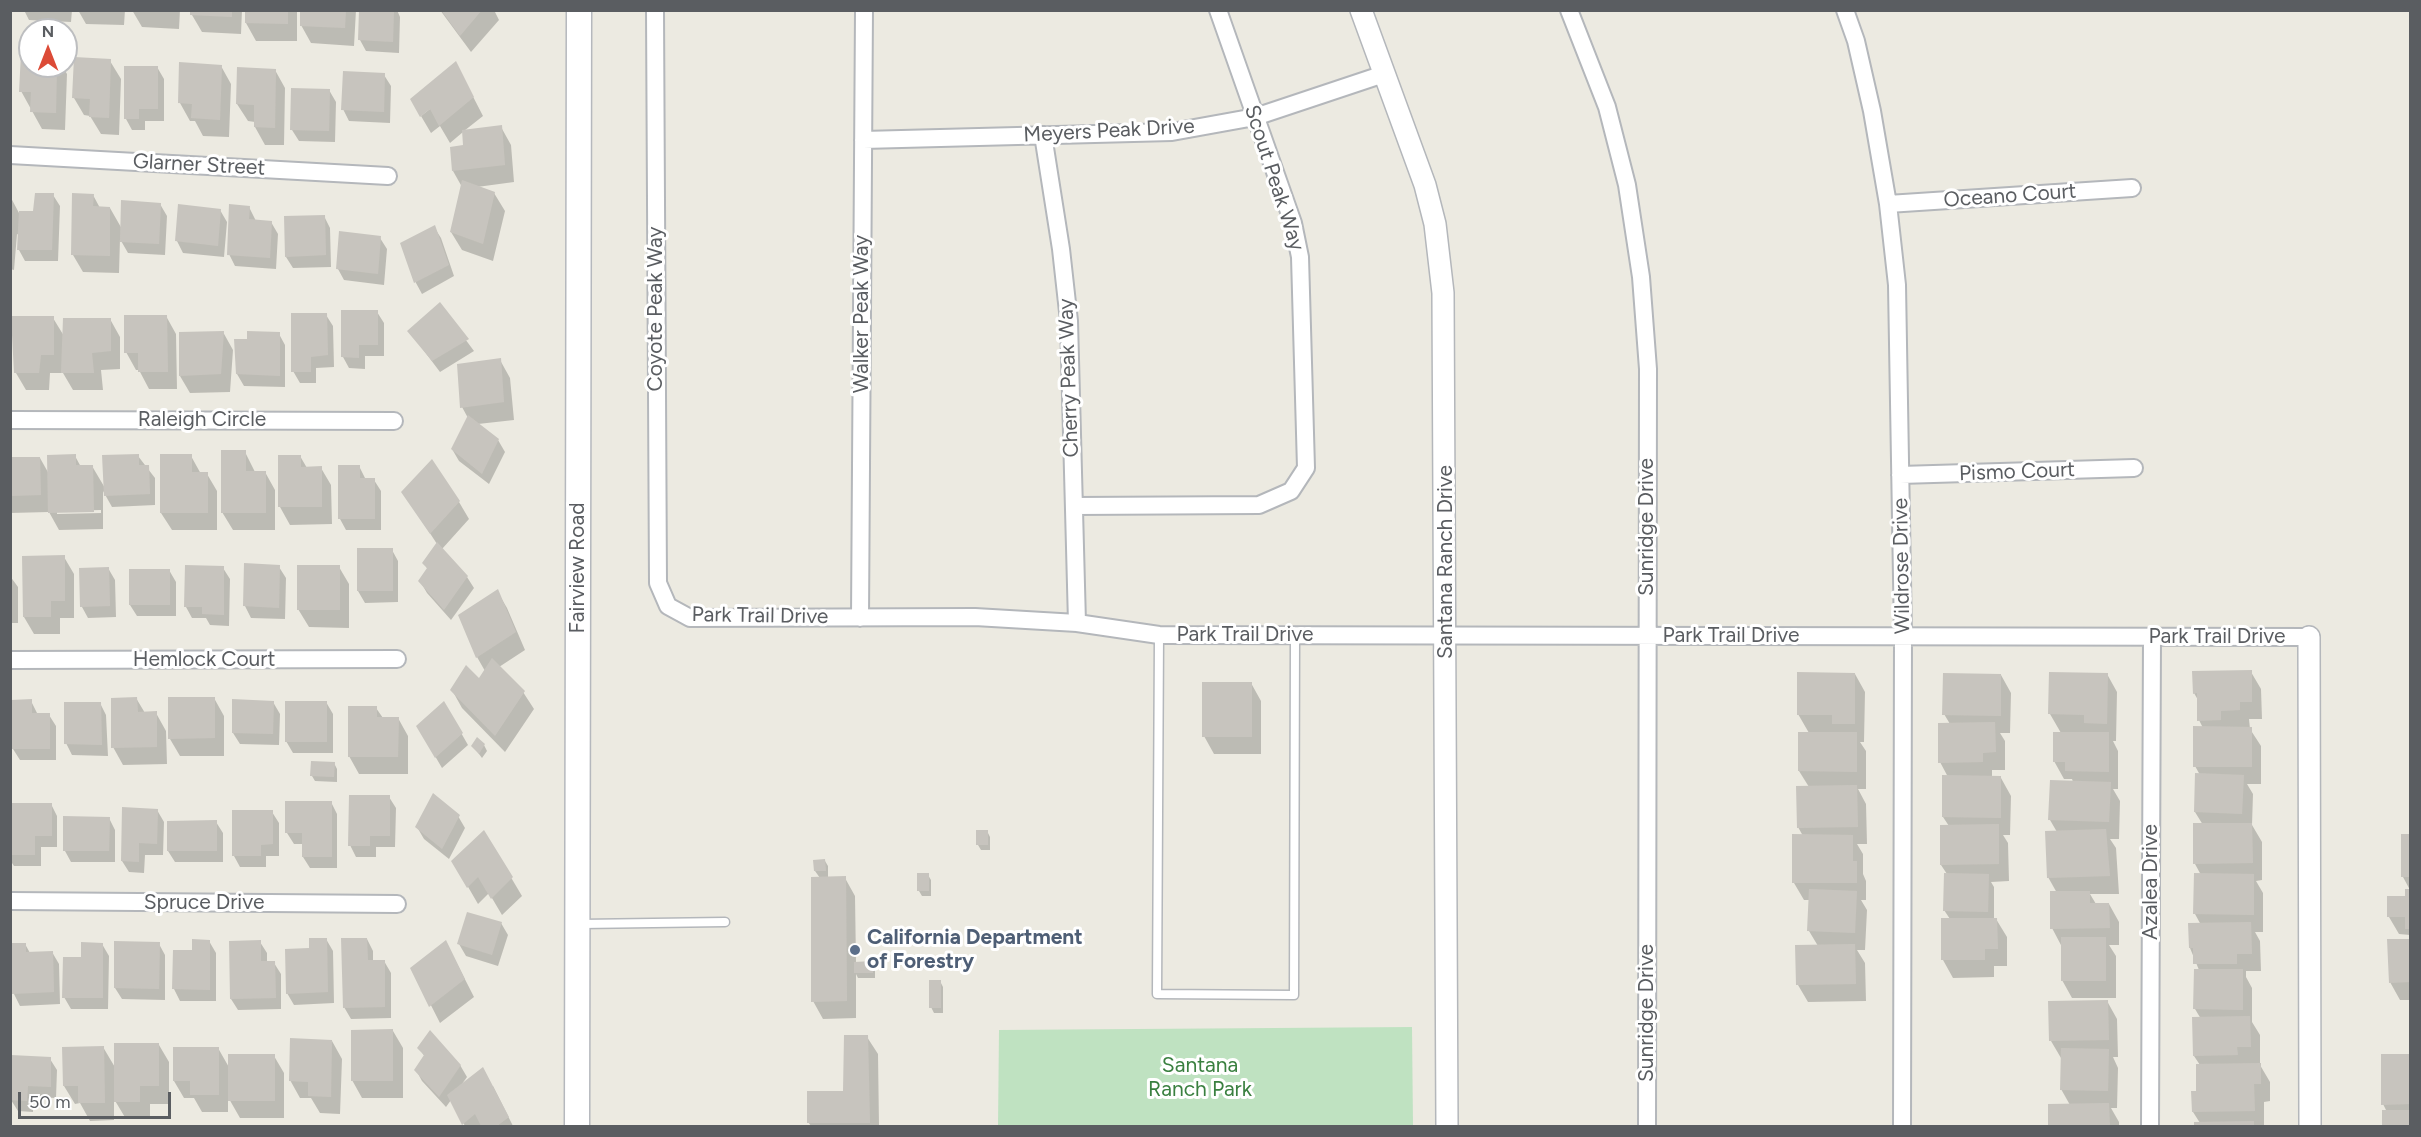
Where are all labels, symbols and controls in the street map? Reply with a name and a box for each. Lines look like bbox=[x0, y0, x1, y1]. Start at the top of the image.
north arrow bbox=[18, 18, 78, 78]
text: N bbox=[42, 22, 54, 41]
street label: Scout Peak Way bbox=[1239, 102, 1309, 254]
street label: Meyers Peak Drive bbox=[1023, 114, 1195, 148]
street label: Glarner Street bbox=[132, 149, 266, 181]
street label: Oceano Court bbox=[1943, 179, 2077, 213]
street label: Coyote Peak Way bbox=[643, 227, 669, 391]
street label: Walker Peak Way bbox=[849, 235, 875, 393]
street label: Cherry Peak Way bbox=[1054, 298, 1084, 458]
street label: Raleigh Circle bbox=[138, 407, 266, 433]
street label: Pismo Court bbox=[1959, 457, 2075, 487]
street label: Sunridge Drive bbox=[1634, 458, 1660, 596]
street label: Santana Ranch Drive bbox=[1433, 465, 1459, 659]
street label: Wildrose Drive bbox=[1888, 498, 1916, 634]
street label: Fairview Road bbox=[565, 503, 591, 633]
street label: Park Trail Drive bbox=[691, 602, 829, 630]
street label: Park Trail Drive bbox=[1177, 622, 1313, 648]
street label: Park Trail Drive bbox=[1663, 623, 1799, 649]
street label: Park Trail Drive bbox=[2149, 624, 2285, 650]
street label: Hemlock Court bbox=[133, 647, 275, 673]
street label: Azalea Drive bbox=[2138, 824, 2164, 940]
street label: Spruce Drive bbox=[144, 890, 264, 916]
place label: California Department of Forestry bbox=[867, 925, 1083, 975]
marker: California Department of Forestry bbox=[848, 943, 862, 957]
street label: Sunridge Drive bbox=[1634, 944, 1660, 1082]
park label: Santana Ranch Park bbox=[1148, 1053, 1252, 1103]
scale bar bbox=[21, 1080, 174, 1118]
text: 50 m bbox=[29, 1091, 71, 1113]

